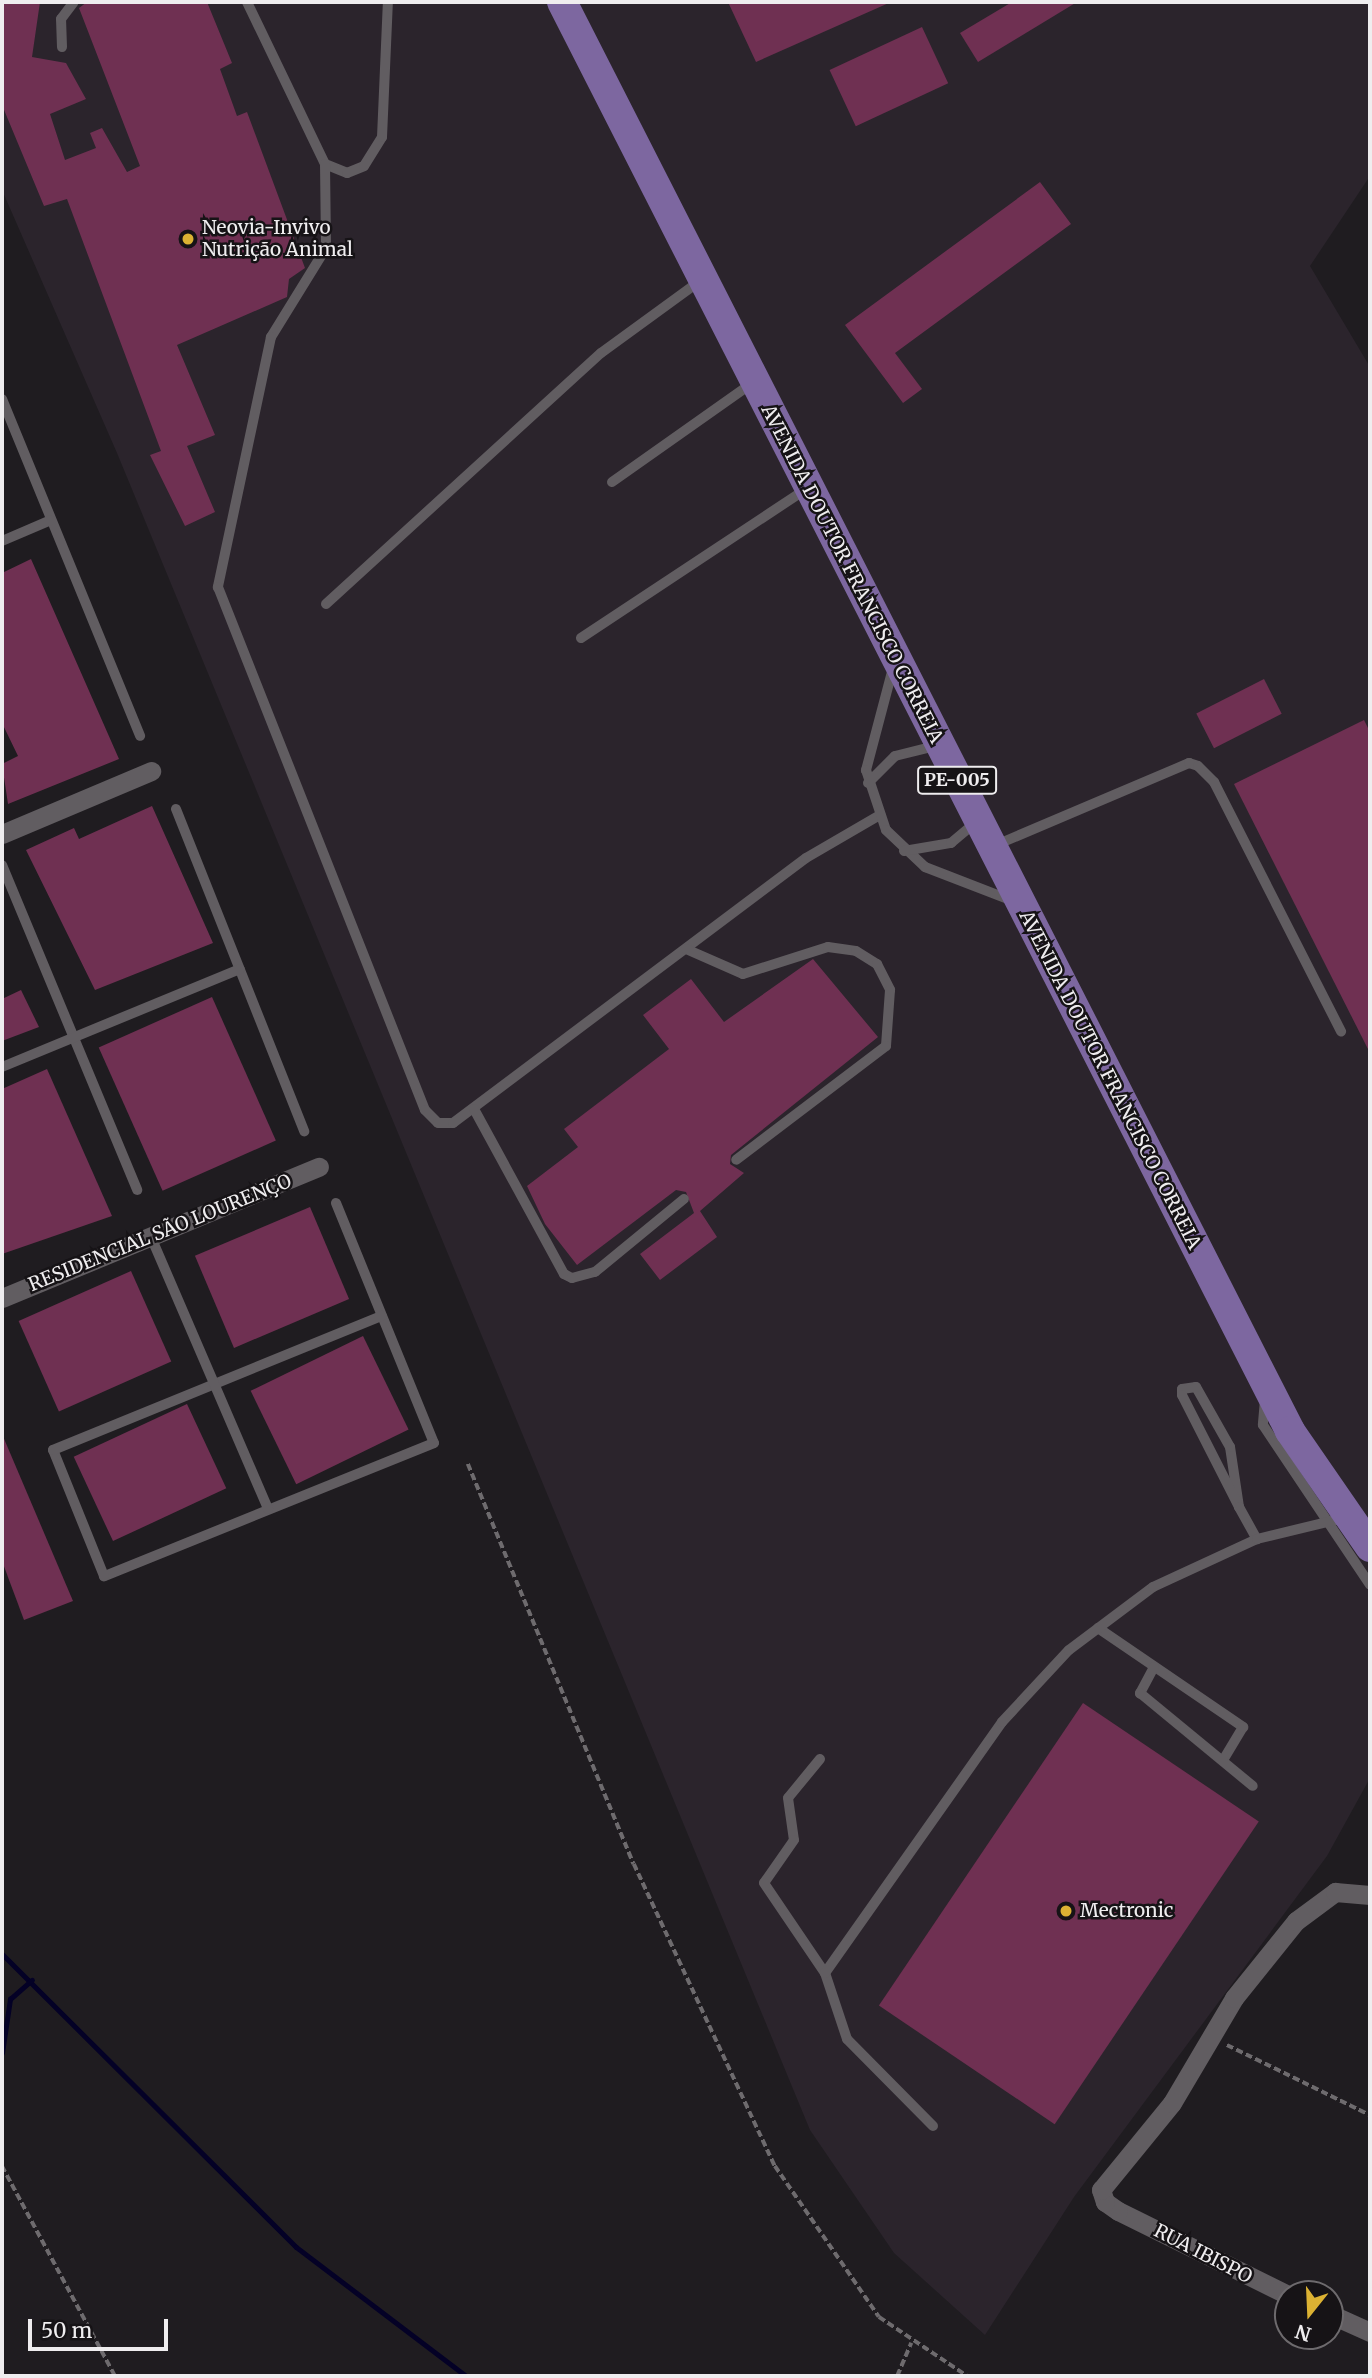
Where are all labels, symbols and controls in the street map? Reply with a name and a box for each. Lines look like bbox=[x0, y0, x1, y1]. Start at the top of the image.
place label: Neovia-Invivo Nutrição Animal bbox=[202, 217, 353, 261]
marker: Neovia-Invivo Nutrição Animal bbox=[180, 231, 196, 247]
street label: AVENIDA DOUTOR FRANCISCO CORREIA bbox=[756, 401, 948, 747]
road number: PE-005 bbox=[917, 766, 997, 794]
street label: AVENIDA DOUTOR FRANCISCO CORREIA bbox=[1014, 907, 1206, 1253]
street label: RESIDENCIAL SÃO LOURENÇO bbox=[25, 1170, 295, 1296]
place label: Mectronic bbox=[1080, 1900, 1173, 1922]
marker: Mectronic bbox=[1058, 1903, 1074, 1919]
street label: RUA IBISPO bbox=[1150, 2219, 1256, 2289]
north arrow bbox=[1274, 2280, 1344, 2350]
scale bar bbox=[32, 2304, 172, 2348]
text: 50 m bbox=[41, 2317, 92, 2344]
text: N bbox=[1292, 2319, 1314, 2347]

